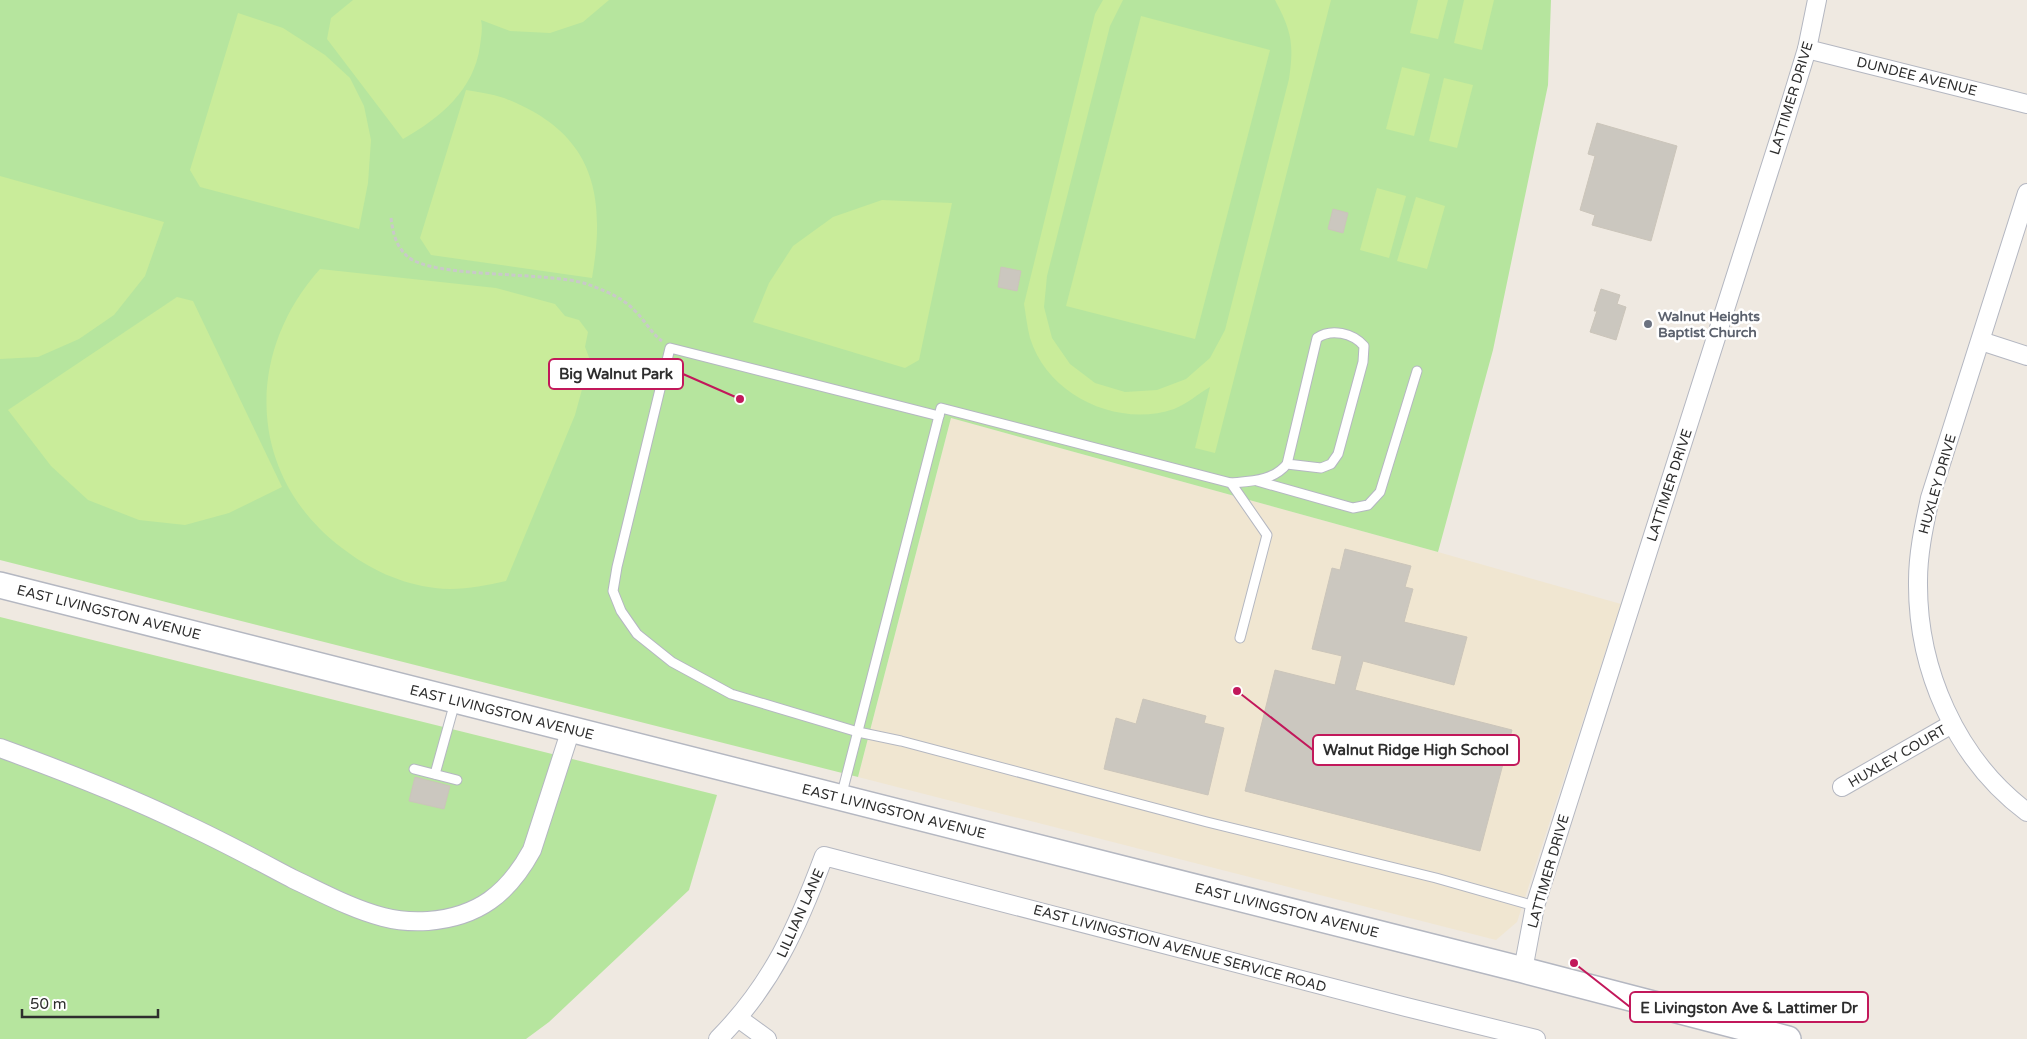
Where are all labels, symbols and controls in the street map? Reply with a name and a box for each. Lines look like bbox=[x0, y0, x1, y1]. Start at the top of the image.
street label: LATTIMER DRIVE bbox=[1766, 39, 1817, 157]
street label: DUNDEE AVENUE bbox=[1855, 53, 1979, 100]
place label: Walnut Heights Baptist Church bbox=[1658, 308, 1760, 341]
marker: Walnut Heights Baptist Church bbox=[1642, 318, 1654, 330]
callout: Big Walnut Park bbox=[549, 359, 683, 389]
text: Big Walnut Park bbox=[559, 365, 673, 384]
street label: LATTIMER DRIVE bbox=[1643, 427, 1696, 544]
street label: HUXLEY DRIVE bbox=[1915, 432, 1960, 536]
street label: EAST LIVINGSTON AVENUE bbox=[15, 581, 203, 644]
street label: EAST LIVINGSTON AVENUE bbox=[408, 681, 596, 744]
street label: HUXLEY COURT bbox=[1845, 721, 1950, 791]
callout: Walnut Ridge High School bbox=[1313, 735, 1519, 765]
text: Walnut Ridge High School bbox=[1323, 741, 1509, 760]
street label: EAST LIVINGSTON AVENUE bbox=[800, 780, 988, 843]
street label: LATTIMER DRIVE bbox=[1524, 812, 1573, 930]
street label: LILLIAN LANE bbox=[773, 866, 828, 960]
street label: EAST LIVINGSTON AVENUE bbox=[1193, 879, 1381, 942]
street label: EAST LIVINGSTION AVENUE SERVICE ROAD bbox=[1032, 901, 1328, 996]
scale bar bbox=[22, 986, 159, 1018]
callout: E Livingston Ave & Lattimer Dr bbox=[1630, 992, 1868, 1022]
text: 50 m bbox=[30, 995, 67, 1013]
text: E Livingston Ave & Lattimer Dr bbox=[1640, 999, 1858, 1018]

